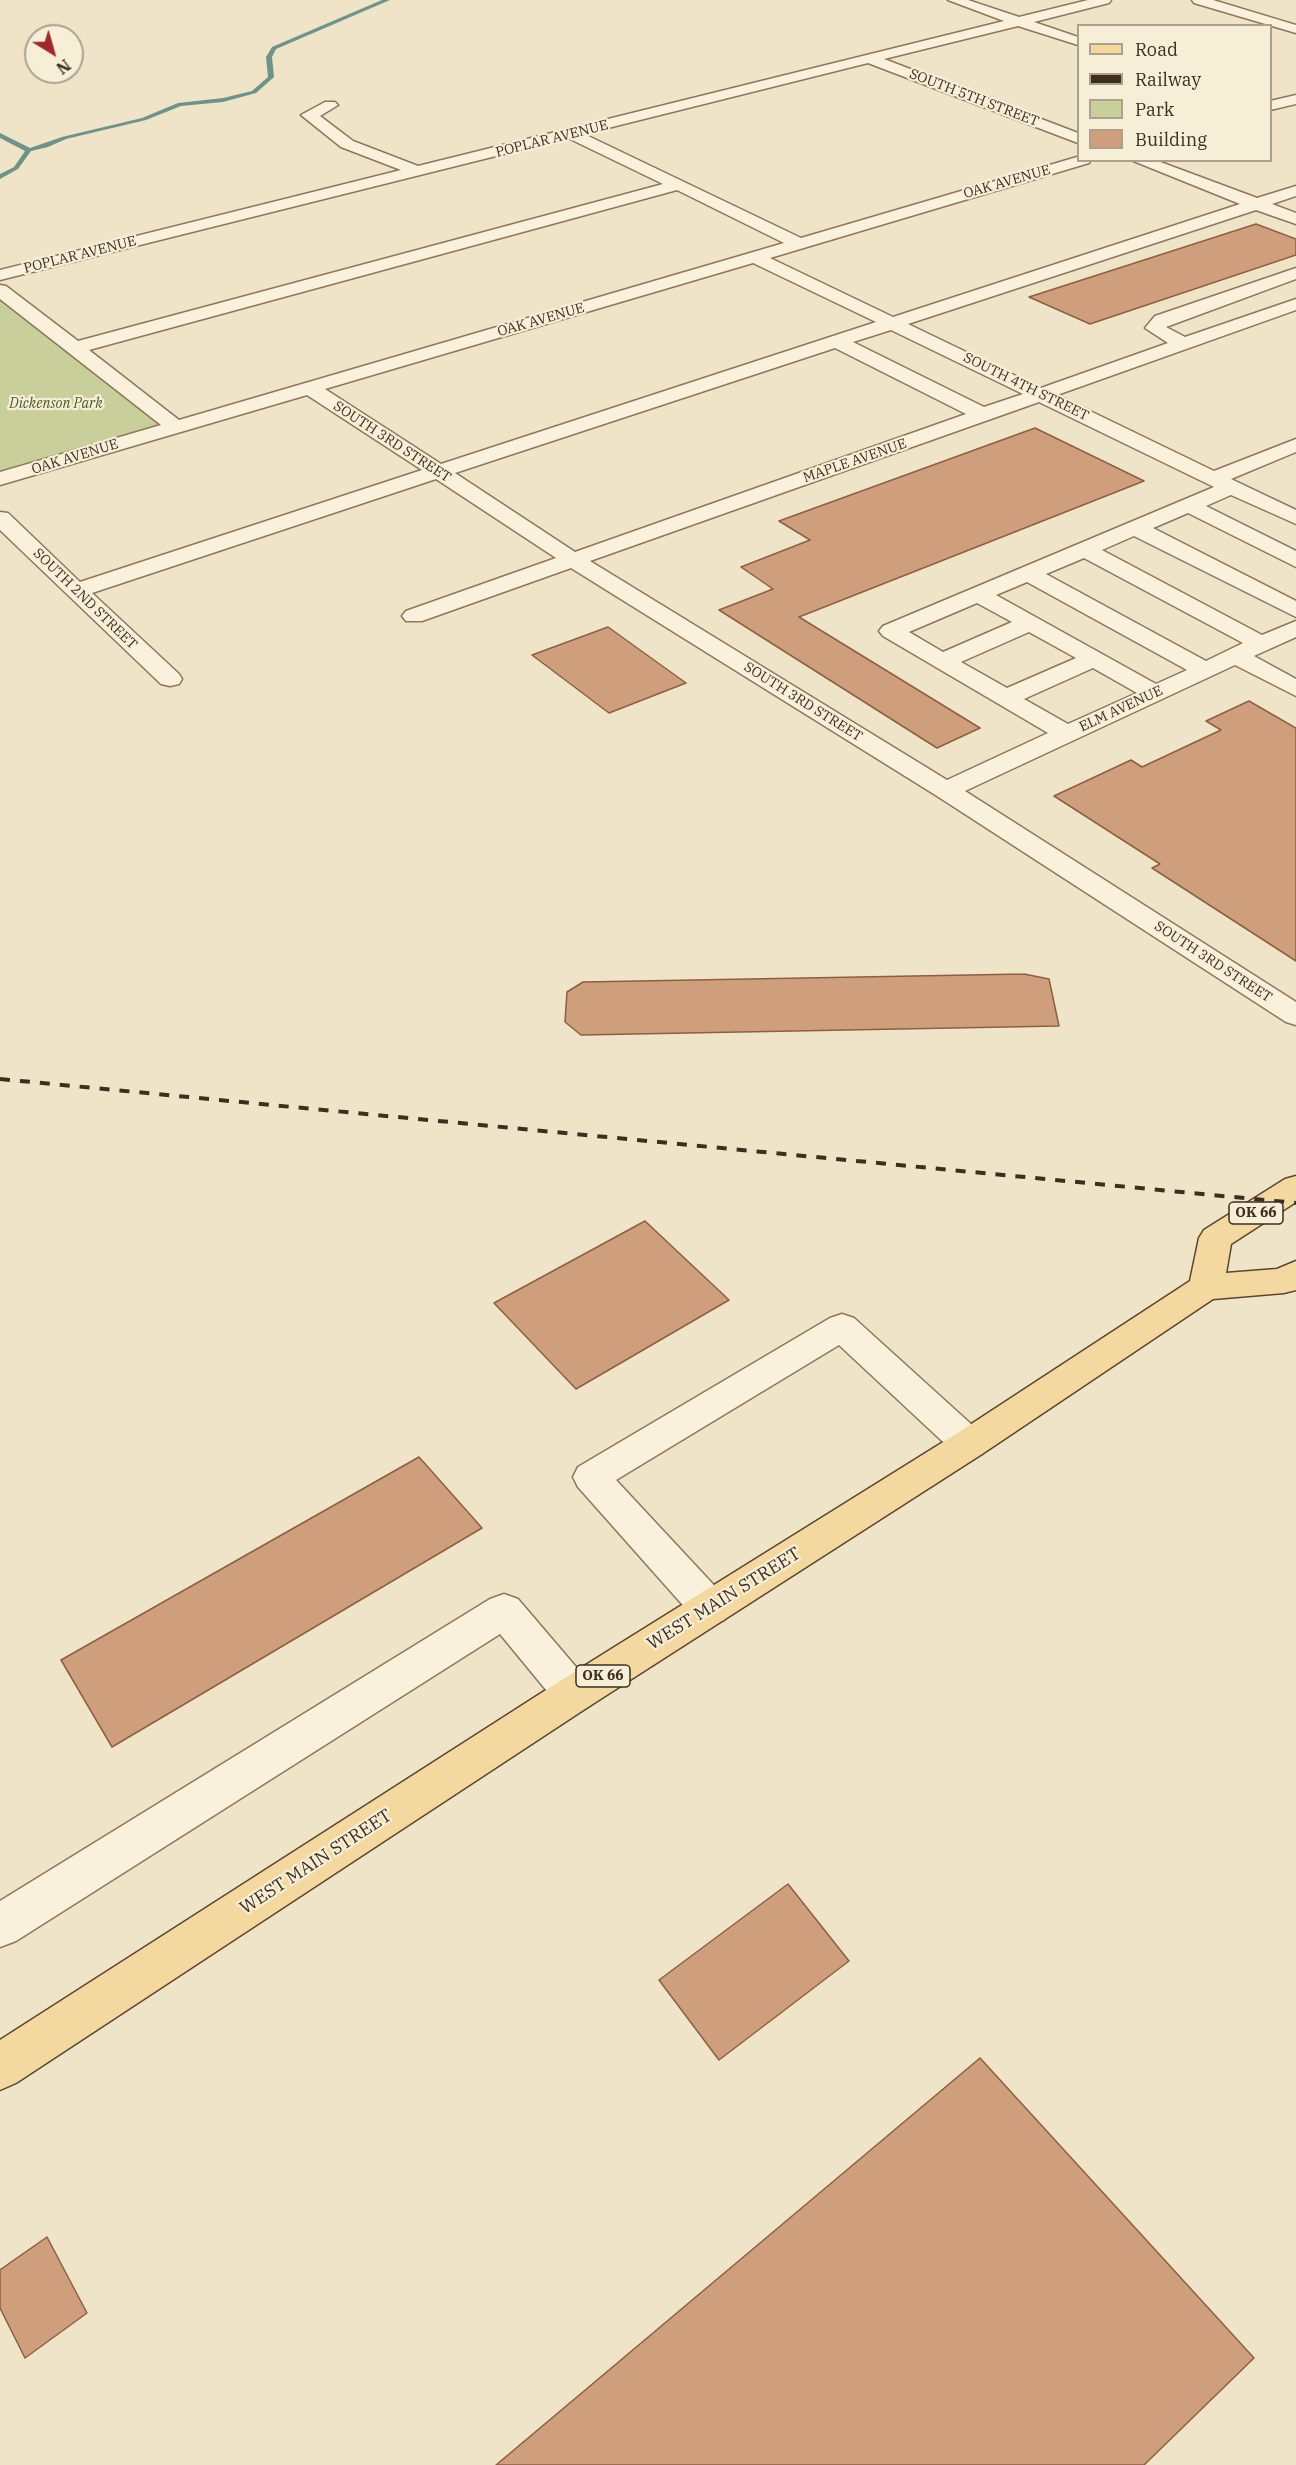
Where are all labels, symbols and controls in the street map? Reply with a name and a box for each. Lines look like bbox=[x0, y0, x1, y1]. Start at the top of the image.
north arrow bbox=[24, 24, 84, 84]
legend bbox=[1077, 24, 1272, 162]
text: Road bbox=[1135, 38, 1178, 61]
text: N bbox=[53, 55, 75, 79]
street label: SOUTH 5TH STREET bbox=[907, 66, 1041, 130]
text: Railway bbox=[1135, 68, 1201, 91]
text: Park bbox=[1135, 98, 1174, 121]
street label: POPLAR AVENUE bbox=[494, 117, 610, 161]
text: Building bbox=[1135, 128, 1207, 151]
street label: OAK AVENUE bbox=[962, 162, 1052, 202]
street label: POPLAR AVENUE bbox=[22, 233, 138, 277]
street label: OAK AVENUE bbox=[496, 300, 586, 340]
street label: SOUTH 4TH STREET bbox=[961, 349, 1091, 425]
park label: Dickenson Park bbox=[9, 396, 103, 412]
street label: SOUTH 3RD STREET bbox=[330, 398, 454, 486]
street label: MAPLE AVENUE bbox=[801, 435, 909, 487]
street label: OAK AVENUE bbox=[30, 436, 120, 478]
street label: SOUTH 2ND STREET bbox=[30, 545, 140, 653]
street label: SOUTH 3RD STREET bbox=[741, 659, 865, 745]
street label: ELM AVENUE bbox=[1077, 682, 1165, 736]
street label: SOUTH 3RD STREET bbox=[1151, 918, 1275, 1006]
road number: OK 66 bbox=[1229, 1202, 1283, 1224]
street label: WEST MAIN STREET bbox=[643, 1543, 805, 1655]
road number: OK 66 bbox=[576, 1665, 630, 1687]
street label: WEST MAIN STREET bbox=[236, 1805, 396, 1919]

